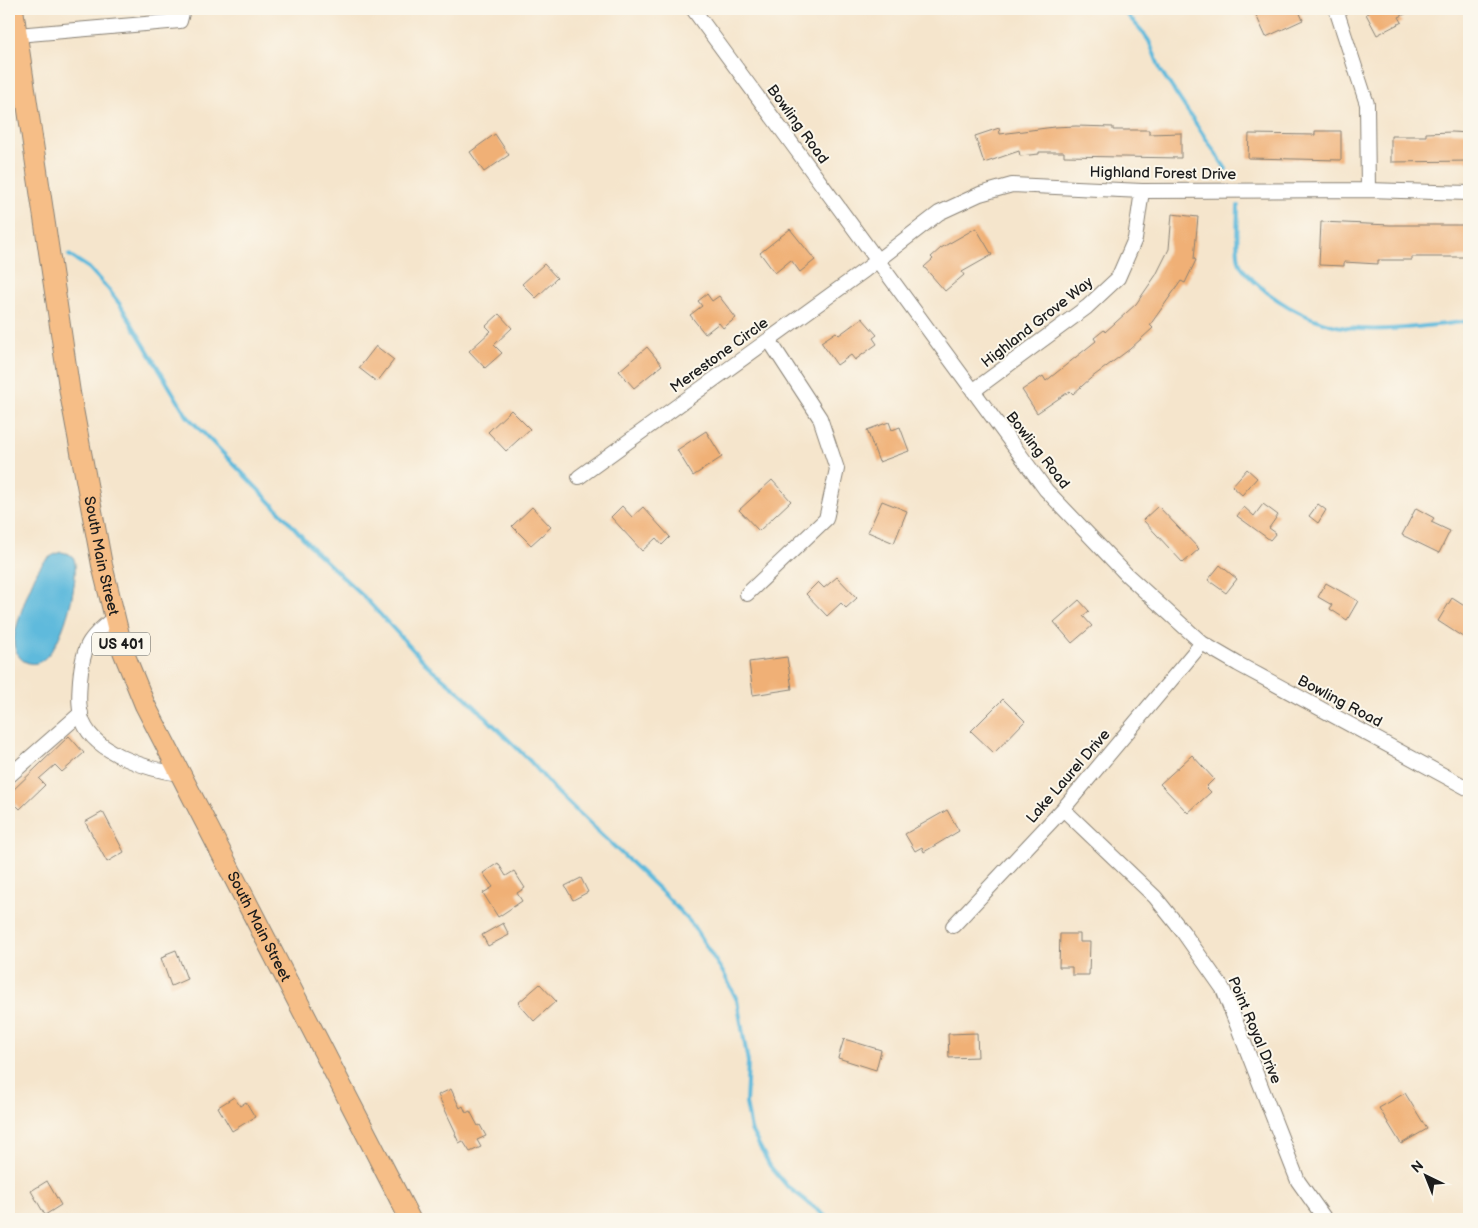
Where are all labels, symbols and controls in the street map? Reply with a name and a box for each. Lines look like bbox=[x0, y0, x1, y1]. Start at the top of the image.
street label: Bowling Road bbox=[763, 81, 833, 168]
street label: Highland Forest Drive bbox=[1090, 163, 1237, 184]
street label: Highland Grove Way bbox=[978, 273, 1097, 372]
street label: Merestone Circle bbox=[666, 313, 772, 397]
street label: Bowling Road bbox=[1001, 408, 1074, 493]
street label: South Main Street bbox=[79, 495, 123, 618]
road number: US 401 bbox=[92, 633, 150, 656]
street label: Bowling Road bbox=[1294, 671, 1385, 732]
street label: Lake Laurel Drive bbox=[1022, 725, 1114, 827]
street label: South Main Street bbox=[222, 868, 295, 985]
street label: Point Royal Drive bbox=[1223, 974, 1286, 1087]
north arrow bbox=[1400, 1150, 1450, 1200]
text: N bbox=[1408, 1157, 1427, 1177]

